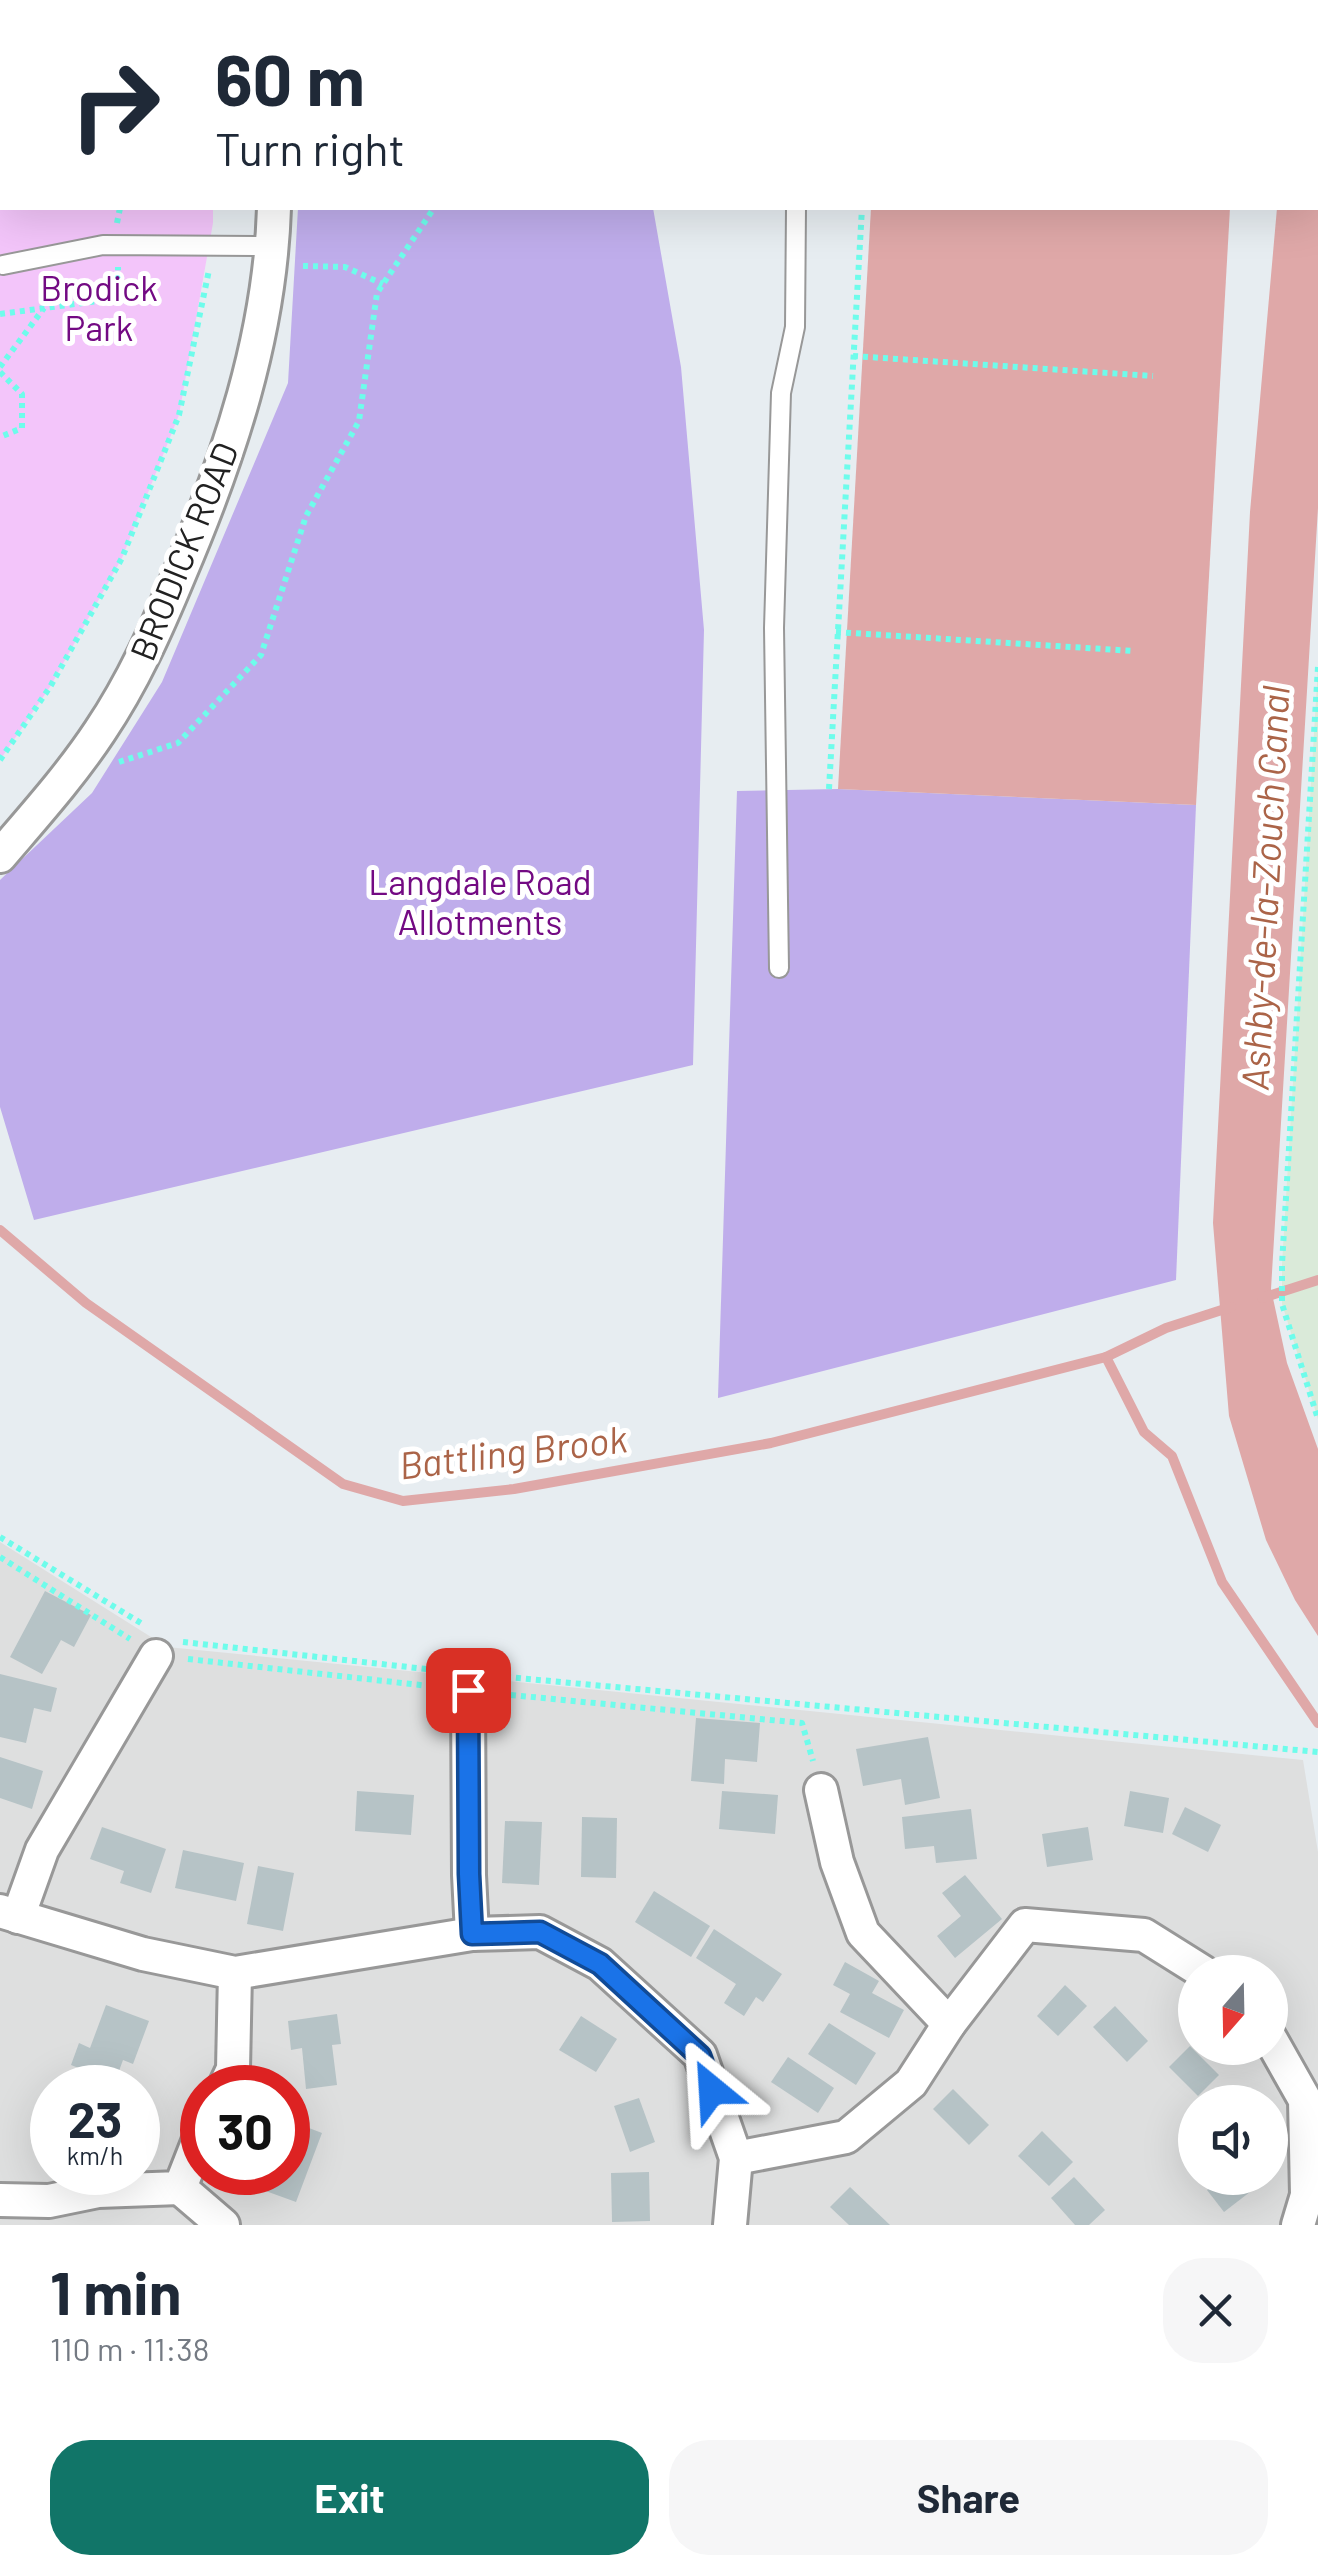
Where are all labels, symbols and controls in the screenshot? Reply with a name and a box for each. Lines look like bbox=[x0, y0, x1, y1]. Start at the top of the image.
text: 60 m bbox=[215, 36, 365, 120]
icon: right bbox=[50, 40, 180, 170]
text: Turn right bbox=[215, 121, 405, 175]
park label: Brodick Park bbox=[40, 266, 158, 348]
street label: BRODICK ROAD bbox=[120, 436, 246, 666]
water label: Ashby-de-la-Zouch Canal bbox=[1230, 684, 1298, 1091]
park label: Langdale Road Allotments bbox=[368, 860, 592, 942]
water label: Battling Brook bbox=[396, 1414, 630, 1488]
pin bbox=[426, 1648, 511, 1733]
icon: arrive bbox=[441, 1663, 496, 1718]
north arrow bbox=[1178, 1955, 1288, 2065]
map controls bbox=[1178, 1955, 1288, 2195]
position arrow bbox=[660, 2038, 764, 2142]
speed limit sign: 30 bbox=[180, 2065, 310, 2195]
button: sound bbox=[1178, 2085, 1288, 2195]
text: 23 bbox=[68, 2088, 122, 2148]
text: km/h bbox=[67, 2140, 123, 2170]
text: 1 min bbox=[50, 2255, 181, 2327]
button: close bbox=[1163, 2258, 1268, 2363]
text: 110 m · 11:38 bbox=[50, 2329, 209, 2367]
button: Exit bbox=[50, 2440, 649, 2555]
button: Share bbox=[669, 2440, 1268, 2555]

